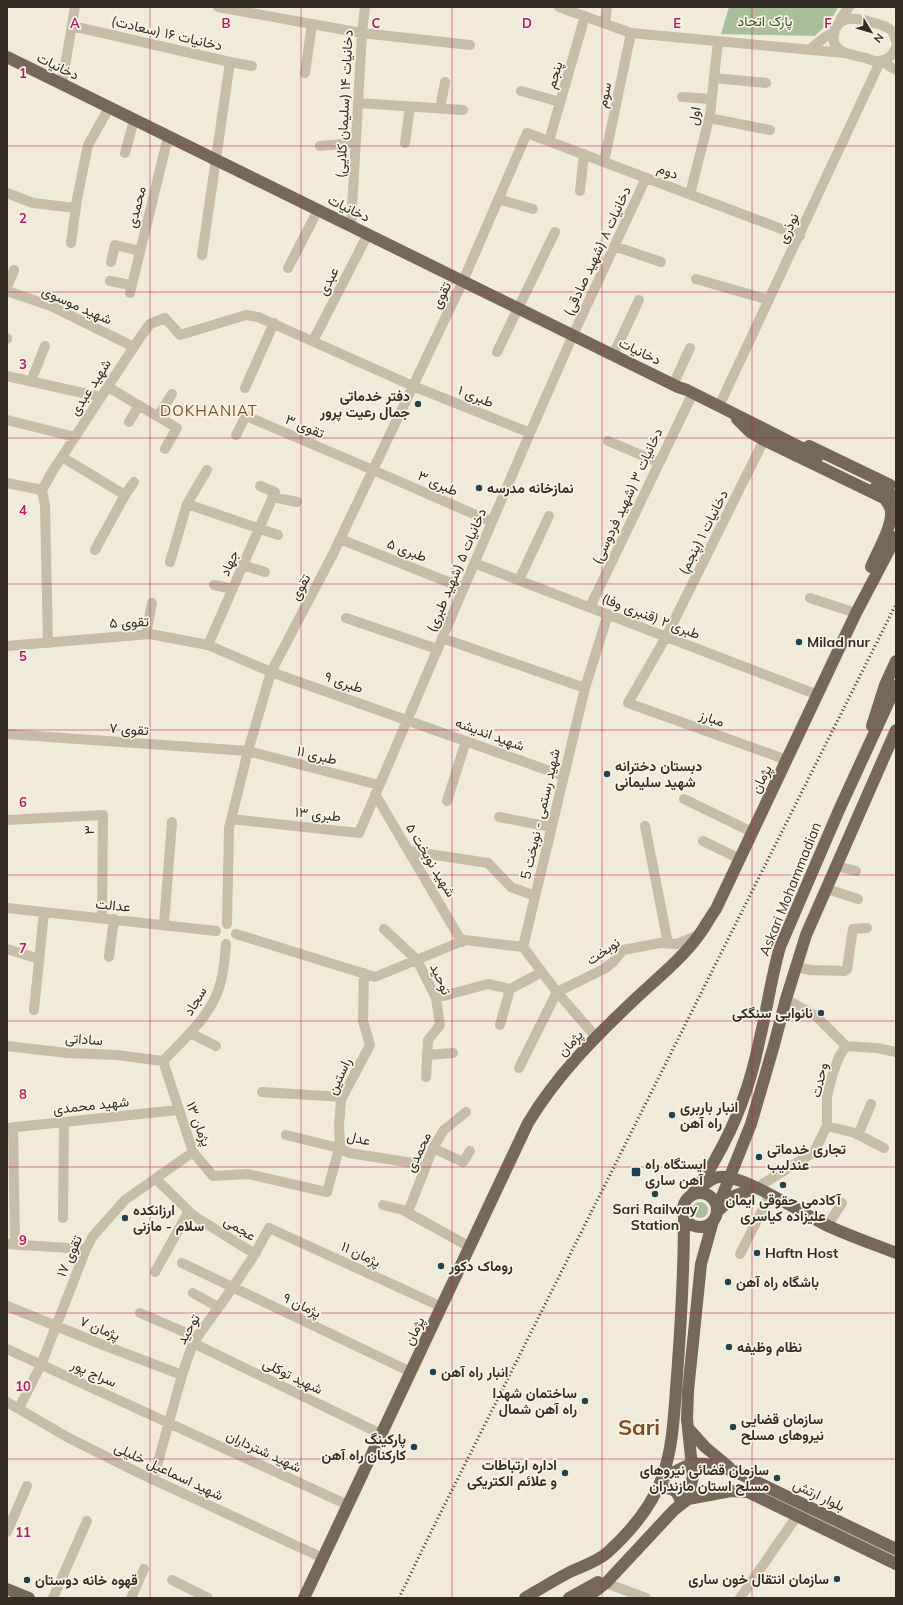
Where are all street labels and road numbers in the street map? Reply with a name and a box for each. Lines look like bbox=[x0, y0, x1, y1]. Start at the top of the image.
street label: دخانیات ۱۶ (سعادت) bbox=[110, 11, 225, 55]
street label: دخانیات ۱۴ (سلیمان کلایی) bbox=[331, 29, 357, 179]
street label: دخانیات bbox=[34, 48, 82, 84]
street label: پنجم bbox=[542, 59, 567, 91]
street label: سوم bbox=[593, 81, 615, 109]
street label: اول bbox=[683, 105, 706, 127]
street label: دوم bbox=[655, 159, 681, 183]
street label: دخانیات ۸ (شهید صادقی) bbox=[559, 183, 635, 319]
street label: محمدی bbox=[122, 184, 150, 230]
street label: دخانیات bbox=[325, 190, 373, 226]
street label: نوذری bbox=[773, 210, 803, 246]
street label: عبدی bbox=[313, 264, 343, 298]
street label: تقوی bbox=[427, 278, 455, 311]
street label: شهید موسوی bbox=[39, 282, 115, 328]
street label: دخانیات bbox=[616, 333, 664, 369]
street label: شهید عبدی bbox=[65, 355, 115, 419]
street label: طبری ۱ bbox=[455, 381, 497, 411]
street label: تقوی ۳ bbox=[283, 410, 328, 442]
street label: دخانیات ۳ (شهید فردوسی) bbox=[588, 425, 667, 567]
street label: طبری ۳ bbox=[415, 466, 461, 500]
street label: دخانیات ۱ (پنجم) bbox=[674, 486, 733, 578]
street label: دخانیات ۵ (شهید طبری) bbox=[422, 505, 490, 635]
street label: طبری ۵ bbox=[385, 534, 429, 566]
street label: جهاد bbox=[215, 547, 243, 579]
street label: تقوی bbox=[286, 570, 315, 603]
street label: طبری ۲ (قنبری وفا) bbox=[599, 589, 703, 643]
street label: تقوی ۵ bbox=[109, 612, 150, 632]
street label: طبری ۹ bbox=[322, 667, 366, 697]
street label: مبارز bbox=[696, 705, 727, 731]
street label: شهید اندیشه bbox=[453, 713, 527, 755]
street label: تقوی ۷ bbox=[109, 719, 150, 739]
street label: طبری ۱۱ bbox=[295, 741, 339, 769]
street label: شهید رستمی - نوبخت 5 bbox=[516, 747, 564, 881]
street label: پژمان bbox=[746, 762, 777, 797]
street label: طبری ۱۳ bbox=[294, 803, 342, 825]
street label: Askari Mohammadian bbox=[755, 819, 825, 959]
street label: شهید نوبخت ۵ bbox=[402, 820, 460, 900]
street label: ۳ bbox=[80, 825, 98, 835]
street label: عدالت bbox=[95, 894, 131, 916]
street label: نوبخت bbox=[583, 933, 623, 969]
street label: توحید bbox=[426, 961, 456, 997]
street label: سجاد bbox=[179, 983, 211, 1019]
street label: پژمان bbox=[553, 1026, 588, 1061]
street label: ساداتی bbox=[64, 1029, 104, 1049]
street label: راستین bbox=[323, 1054, 355, 1097]
street label: وحدت bbox=[806, 1061, 832, 1099]
street label: شهید محمدی bbox=[52, 1092, 130, 1118]
street label: پژمان ۱۳ bbox=[181, 1099, 216, 1150]
street label: عدل bbox=[345, 1126, 373, 1151]
street label: محمدی bbox=[401, 1129, 435, 1175]
street label: عجمی bbox=[221, 1211, 259, 1245]
street label: تقوی ۱۷ bbox=[52, 1232, 86, 1280]
street label: پژمان ۱۱ bbox=[338, 1237, 384, 1272]
street label: پژمان ۹ bbox=[280, 1288, 324, 1323]
street label: توحید bbox=[172, 1310, 204, 1348]
street label: پژمان ۷ bbox=[77, 1312, 123, 1345]
street label: پژمان bbox=[400, 1314, 429, 1349]
street label: شهید توکلی bbox=[260, 1354, 326, 1398]
street label: سراج پور bbox=[67, 1355, 120, 1393]
street label: شهید شترداران bbox=[223, 1426, 305, 1476]
street label: شهید اسماعیل خلیلی bbox=[111, 1438, 227, 1504]
street label: بلوار ارتش bbox=[790, 1475, 848, 1515]

